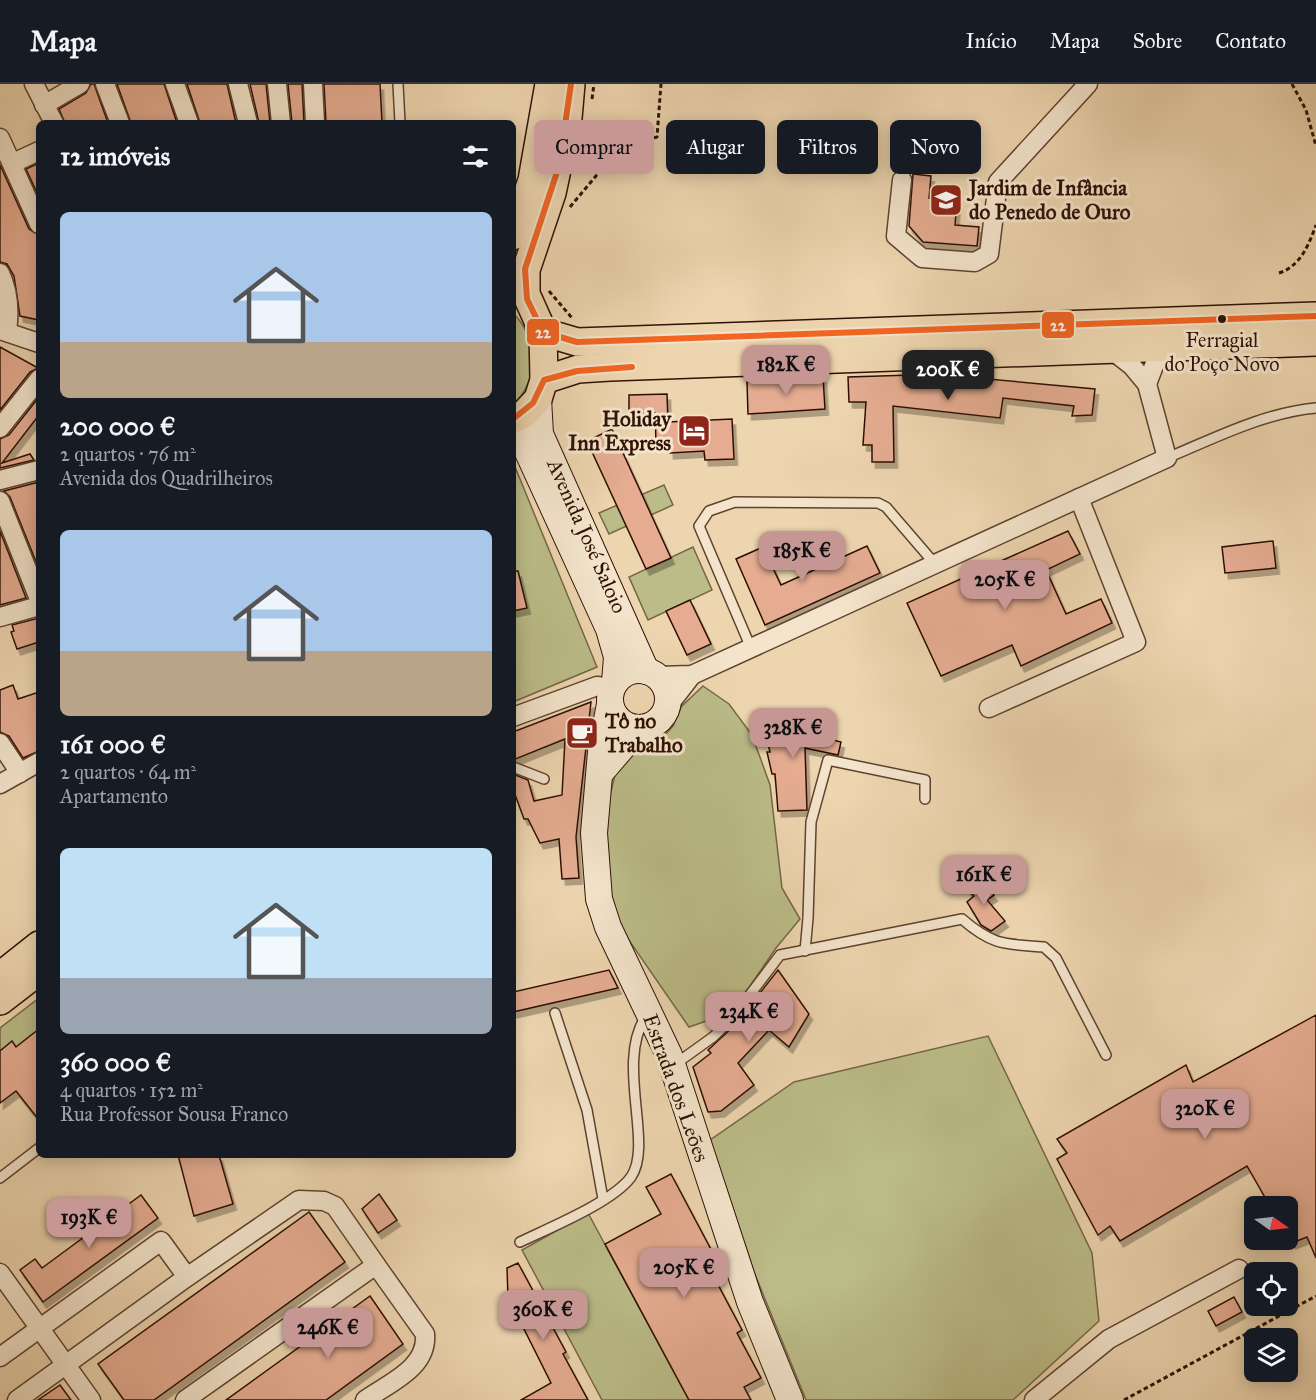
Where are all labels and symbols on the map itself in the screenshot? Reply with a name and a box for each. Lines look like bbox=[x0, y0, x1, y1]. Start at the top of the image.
place label: Jardim de Infância do Penedo de Ouro bbox=[966, 175, 1131, 225]
school or university icon: Jardim de Infância do Penedo de Ouro bbox=[928, 182, 964, 218]
line badge: 22 bbox=[1041, 311, 1075, 339]
marker: Ferragial do Poço Novo bbox=[1216, 313, 1228, 325]
text: 22 bbox=[1050, 316, 1067, 335]
line badge: 22 bbox=[526, 318, 560, 346]
text: 22 bbox=[535, 323, 552, 342]
place label: Ferragial do Poço Novo bbox=[1164, 328, 1280, 376]
pin: 182K € bbox=[737, 345, 835, 396]
pin: 200K € bbox=[899, 350, 997, 401]
place label: Holiday Inn Express bbox=[568, 406, 672, 456]
hotel icon: Holiday Inn Express bbox=[676, 413, 712, 449]
street label: Avenida José Saloio bbox=[541, 454, 633, 617]
pin: 185K € bbox=[753, 531, 851, 582]
pin: 205K € bbox=[956, 560, 1054, 611]
place label: Tô no Trabalho bbox=[604, 708, 683, 758]
pin: 328K € bbox=[744, 708, 842, 759]
cafe icon: Tô no Trabalho bbox=[564, 715, 600, 751]
pin: 161K € bbox=[935, 855, 1033, 906]
pin: 234K € bbox=[700, 992, 798, 1043]
street label: Estrada dos Leões bbox=[637, 1010, 715, 1166]
pin: 320K € bbox=[1156, 1089, 1254, 1140]
north arrow bbox=[1244, 1196, 1298, 1250]
pin: 193K € bbox=[40, 1198, 138, 1249]
pin: 205K € bbox=[635, 1248, 733, 1299]
pin: 360K € bbox=[494, 1290, 592, 1341]
pin: 246K € bbox=[279, 1308, 377, 1359]

